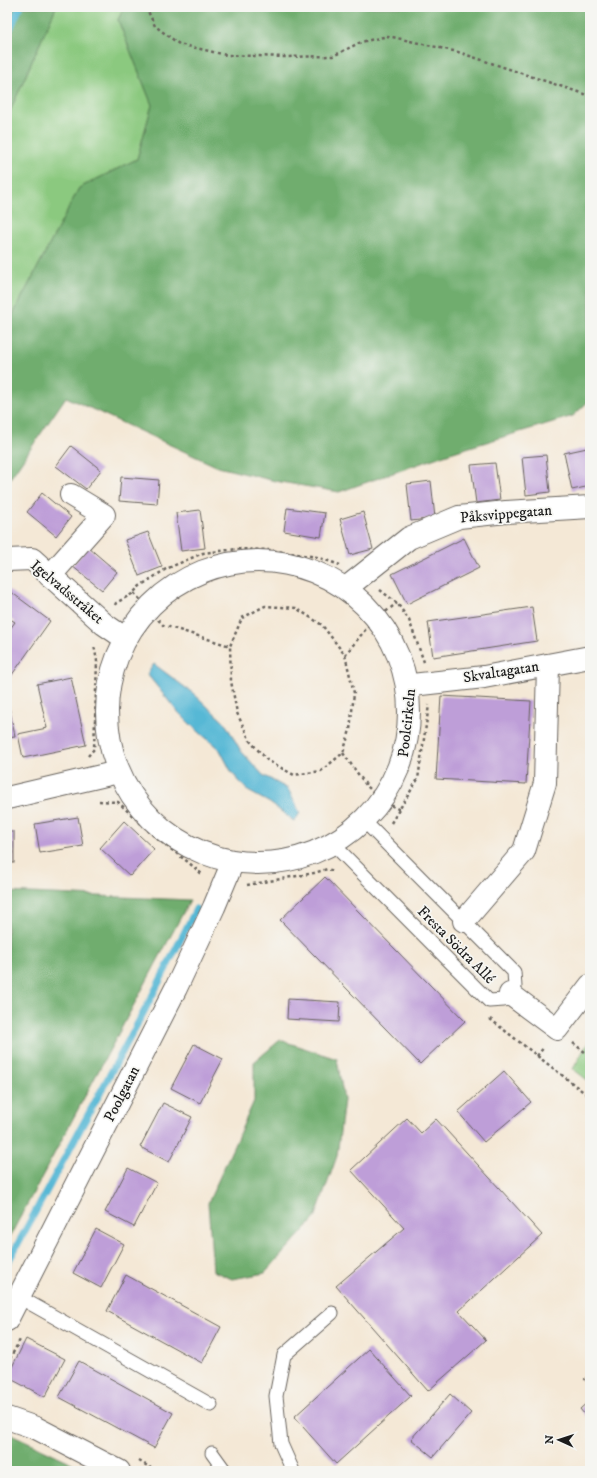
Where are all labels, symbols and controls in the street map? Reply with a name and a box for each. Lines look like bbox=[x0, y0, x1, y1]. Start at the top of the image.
street label: Påksvippegatan bbox=[459, 501, 553, 527]
street label: Igelvadsstråket bbox=[27, 556, 108, 628]
street label: Skvaltagatan bbox=[462, 657, 540, 687]
street label: Poolcirkeln bbox=[394, 687, 420, 758]
street label: Fresta Södra Allé bbox=[413, 902, 499, 988]
street label: Poolgatan bbox=[100, 1063, 144, 1125]
north arrow bbox=[539, 1420, 579, 1460]
text: N bbox=[543, 1435, 557, 1444]

